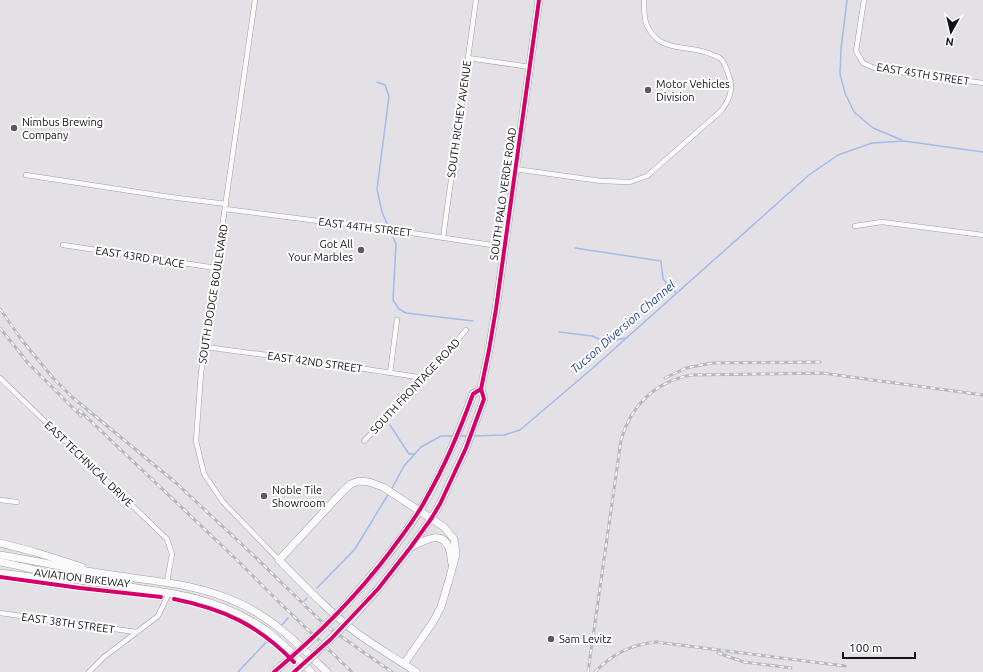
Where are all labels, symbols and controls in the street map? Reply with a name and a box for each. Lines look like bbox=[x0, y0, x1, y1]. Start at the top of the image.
north arrow bbox=[931, 12, 971, 52]
text: N bbox=[945, 35, 955, 48]
street label: SOUTH RICHEY AVENUE bbox=[445, 59, 473, 179]
street label: EAST 45TH STREET bbox=[876, 61, 970, 87]
place label: Motor Vehicles Division bbox=[656, 78, 730, 103]
marker: Motor Vehicles Division bbox=[643, 85, 653, 95]
place label: Nimbus Brewing Company bbox=[22, 116, 103, 141]
marker: Nimbus Brewing Company bbox=[9, 123, 19, 133]
street label: SOUTH PALO VERDE ROAD bbox=[488, 126, 518, 261]
street label: EAST 44TH STREET bbox=[318, 215, 412, 239]
street label: SOUTH DODGE BOULEVARD bbox=[196, 223, 230, 365]
place label: Got All Your Marbles bbox=[288, 238, 353, 263]
street label: EAST 43RD PLACE bbox=[95, 244, 185, 270]
marker: Got All Your Marbles bbox=[356, 245, 366, 255]
water label: Tucson Diversion Channel bbox=[568, 277, 678, 376]
street label: SOUTH FRONTAGE ROAD bbox=[368, 336, 462, 436]
street label: EAST 42ND STREET bbox=[267, 349, 363, 375]
street label: EAST TECHNICAL DRIVE bbox=[42, 419, 136, 509]
place label: Noble Tile Showroom bbox=[272, 484, 326, 509]
marker: Noble Tile Showroom bbox=[259, 491, 269, 501]
street label: AVIATION BIKEWAY bbox=[34, 566, 131, 590]
street label: EAST 38TH STREET bbox=[21, 611, 115, 635]
place label: Sam Levitz bbox=[559, 633, 612, 645]
marker: Sam Levitz bbox=[546, 634, 556, 644]
scale bar bbox=[843, 634, 915, 660]
text: 100 m bbox=[849, 641, 882, 654]

